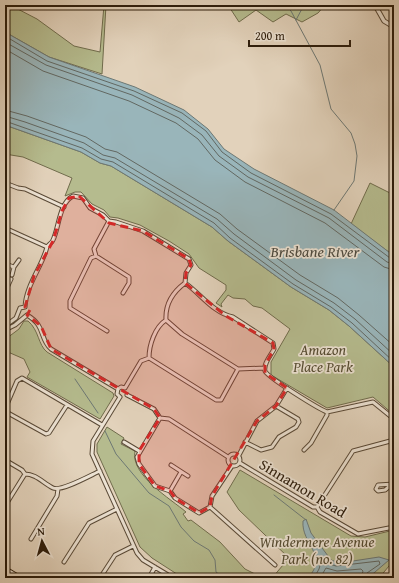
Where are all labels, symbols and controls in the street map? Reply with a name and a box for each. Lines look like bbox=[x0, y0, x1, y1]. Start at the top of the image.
scale bar bbox=[249, 22, 350, 48]
text: 200 m bbox=[255, 27, 285, 44]
water label: Brisbane River bbox=[270, 239, 360, 263]
park label: Amazon Place Park bbox=[292, 339, 353, 377]
street label: Sinnamon Road bbox=[255, 454, 351, 522]
north arrow bbox=[22, 521, 62, 561]
text: N bbox=[36, 523, 46, 539]
park label: Windermere Avenue Park (no. 82) bbox=[259, 531, 375, 569]

